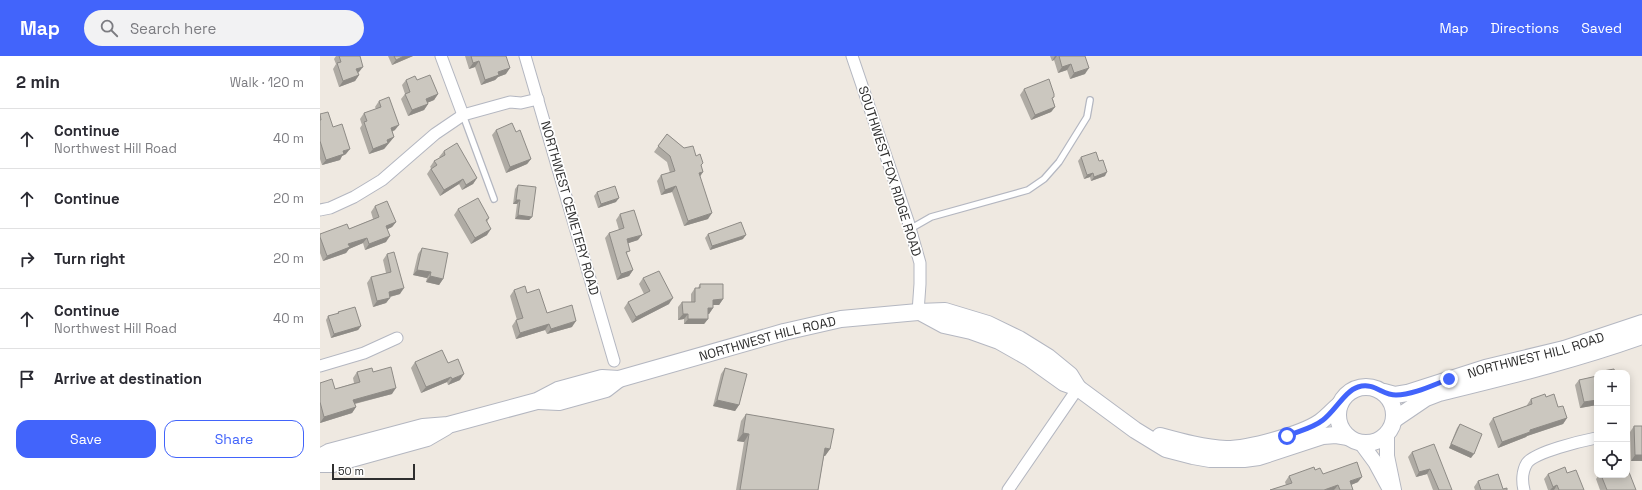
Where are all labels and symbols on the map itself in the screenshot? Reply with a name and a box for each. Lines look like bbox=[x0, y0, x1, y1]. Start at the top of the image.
street label: SOUTHWEST FOX RIDGE ROAD bbox=[854, 84, 926, 258]
street label: NORTHWEST CEMETERY ROAD bbox=[537, 119, 603, 297]
street label: NORTHWEST HILL ROAD bbox=[697, 312, 837, 364]
street label: NORTHWEST HILL ROAD bbox=[1465, 328, 1606, 382]
route end bbox=[1440, 370, 1458, 388]
route start bbox=[1278, 427, 1296, 445]
scale bar bbox=[332, 462, 415, 481]

